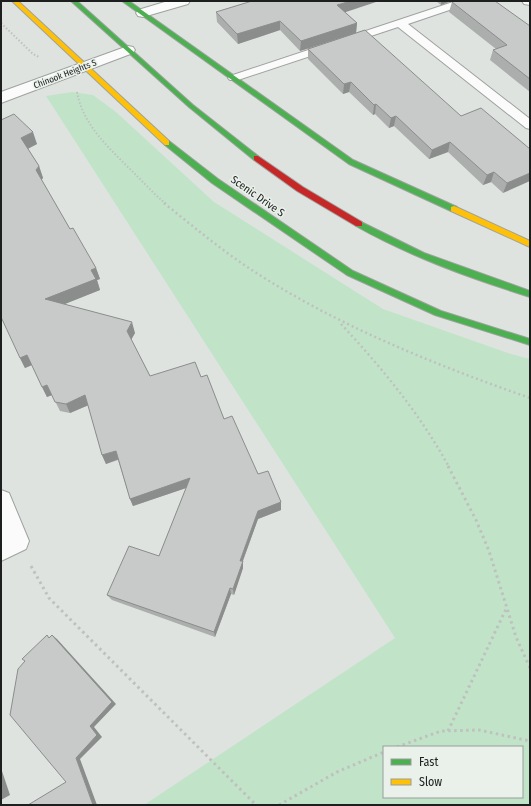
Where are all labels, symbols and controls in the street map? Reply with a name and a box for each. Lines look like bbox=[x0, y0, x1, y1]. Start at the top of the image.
street label: Chinook Heights S bbox=[32, 57, 98, 91]
street label: Scenic Drive S bbox=[228, 173, 288, 220]
legend bbox=[383, 746, 523, 798]
text: Fast bbox=[419, 755, 438, 769]
text: Slow bbox=[419, 775, 442, 789]

